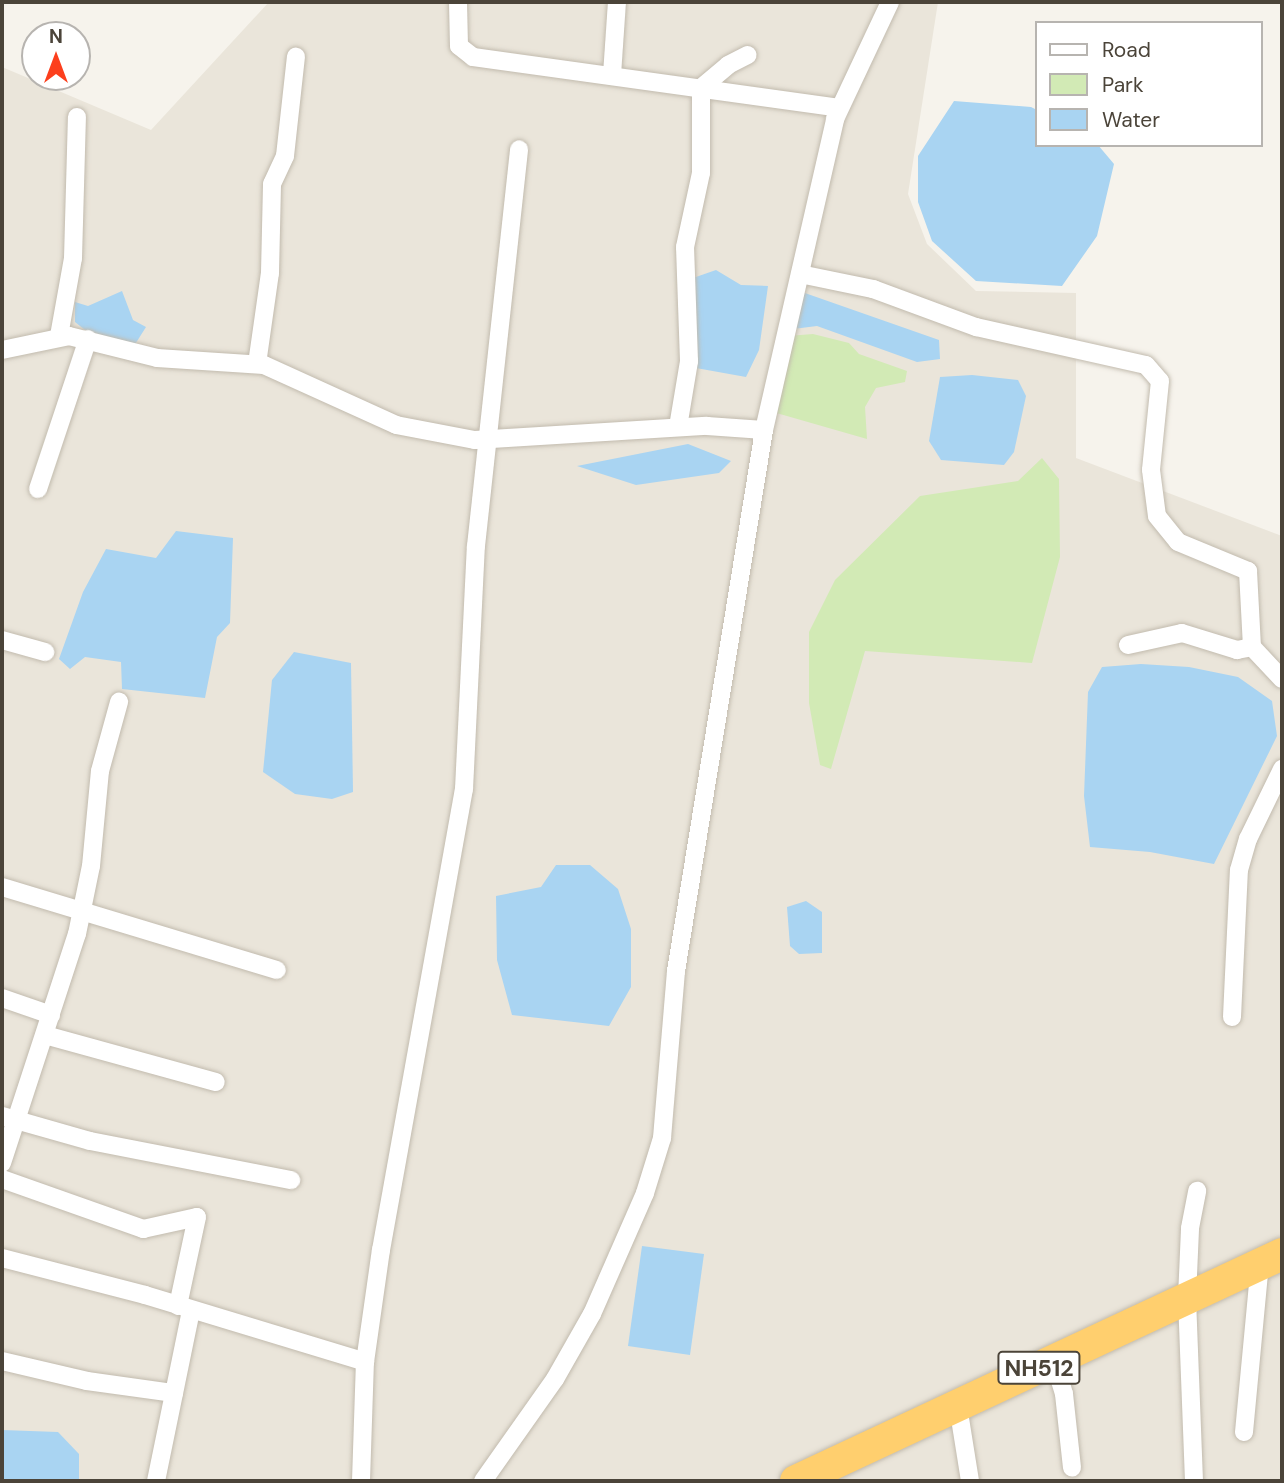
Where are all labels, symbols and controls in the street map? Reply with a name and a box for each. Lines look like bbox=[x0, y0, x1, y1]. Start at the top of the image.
north arrow bbox=[21, 21, 91, 91]
legend bbox=[1036, 21, 1263, 147]
text: N bbox=[49, 24, 63, 49]
text: Road bbox=[1102, 36, 1151, 64]
text: Park bbox=[1102, 71, 1143, 99]
text: Water bbox=[1102, 106, 1160, 134]
road number: NH512 bbox=[997, 1348, 1081, 1387]

